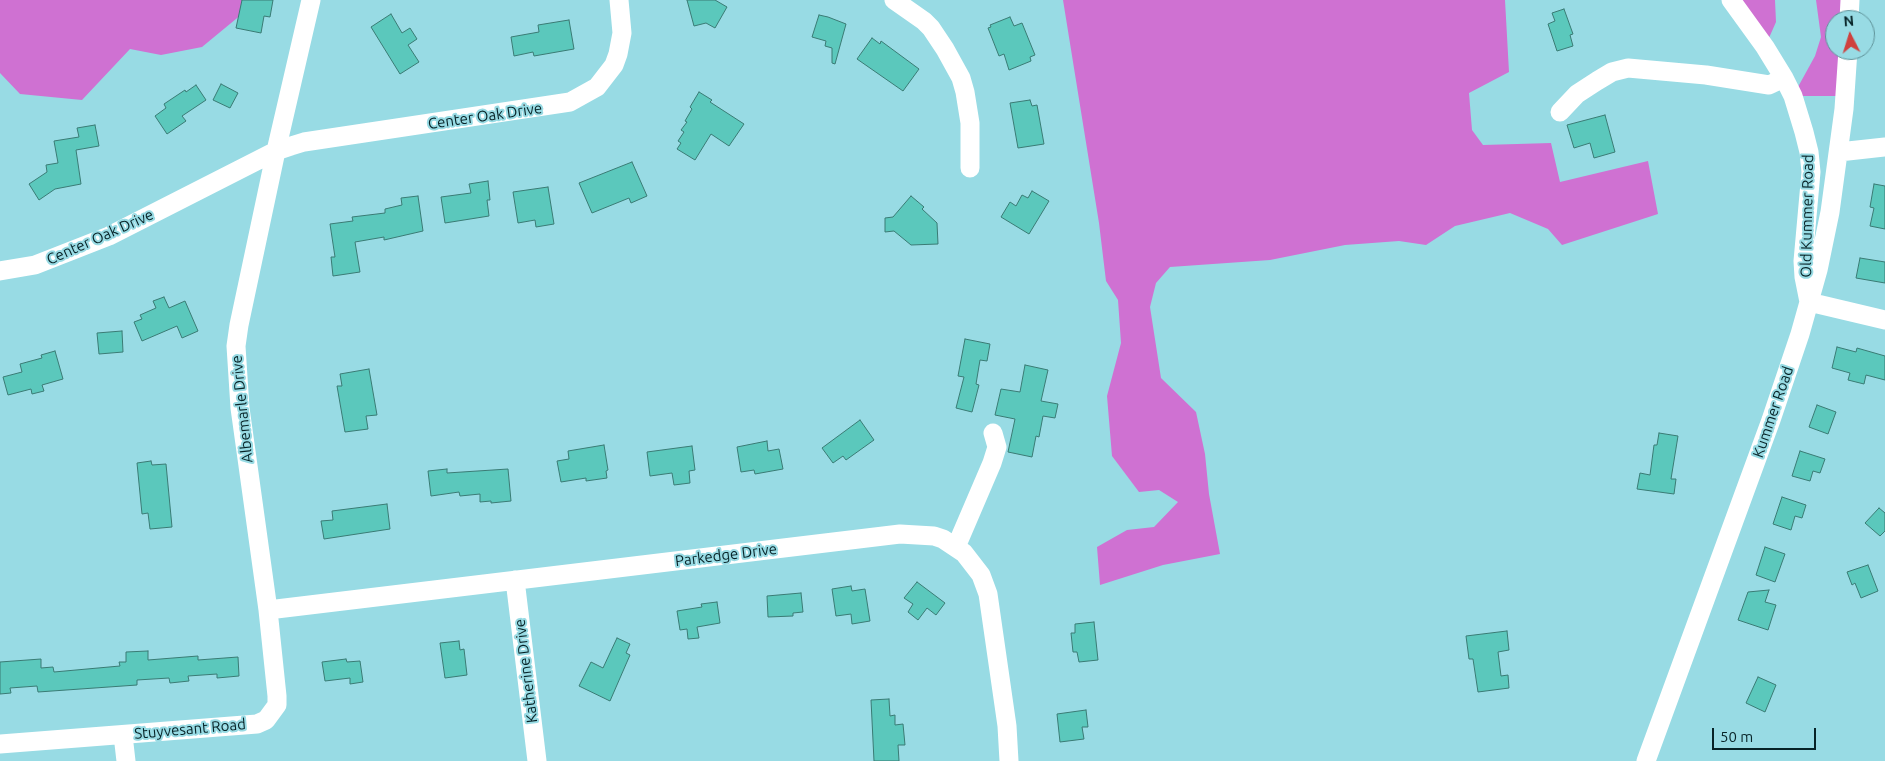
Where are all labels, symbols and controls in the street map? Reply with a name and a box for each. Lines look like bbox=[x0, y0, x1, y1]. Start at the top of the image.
north arrow bbox=[1825, 10, 1875, 60]
text: N bbox=[1843, 13, 1855, 29]
street label: Center Oak Drive bbox=[427, 99, 543, 133]
street label: Old Kummer Road bbox=[1797, 154, 1817, 278]
street label: Center Oak Drive bbox=[44, 205, 156, 269]
street label: Albemarle Drive bbox=[227, 354, 257, 464]
street label: Kummer Road bbox=[1749, 364, 1797, 460]
street label: Parkedge Drive bbox=[674, 540, 778, 570]
street label: Katherine Drive bbox=[511, 618, 541, 724]
street label: Stuyvesant Road bbox=[133, 715, 247, 743]
scale bar bbox=[1715, 718, 1819, 750]
text: 50 m bbox=[1720, 728, 1753, 745]

